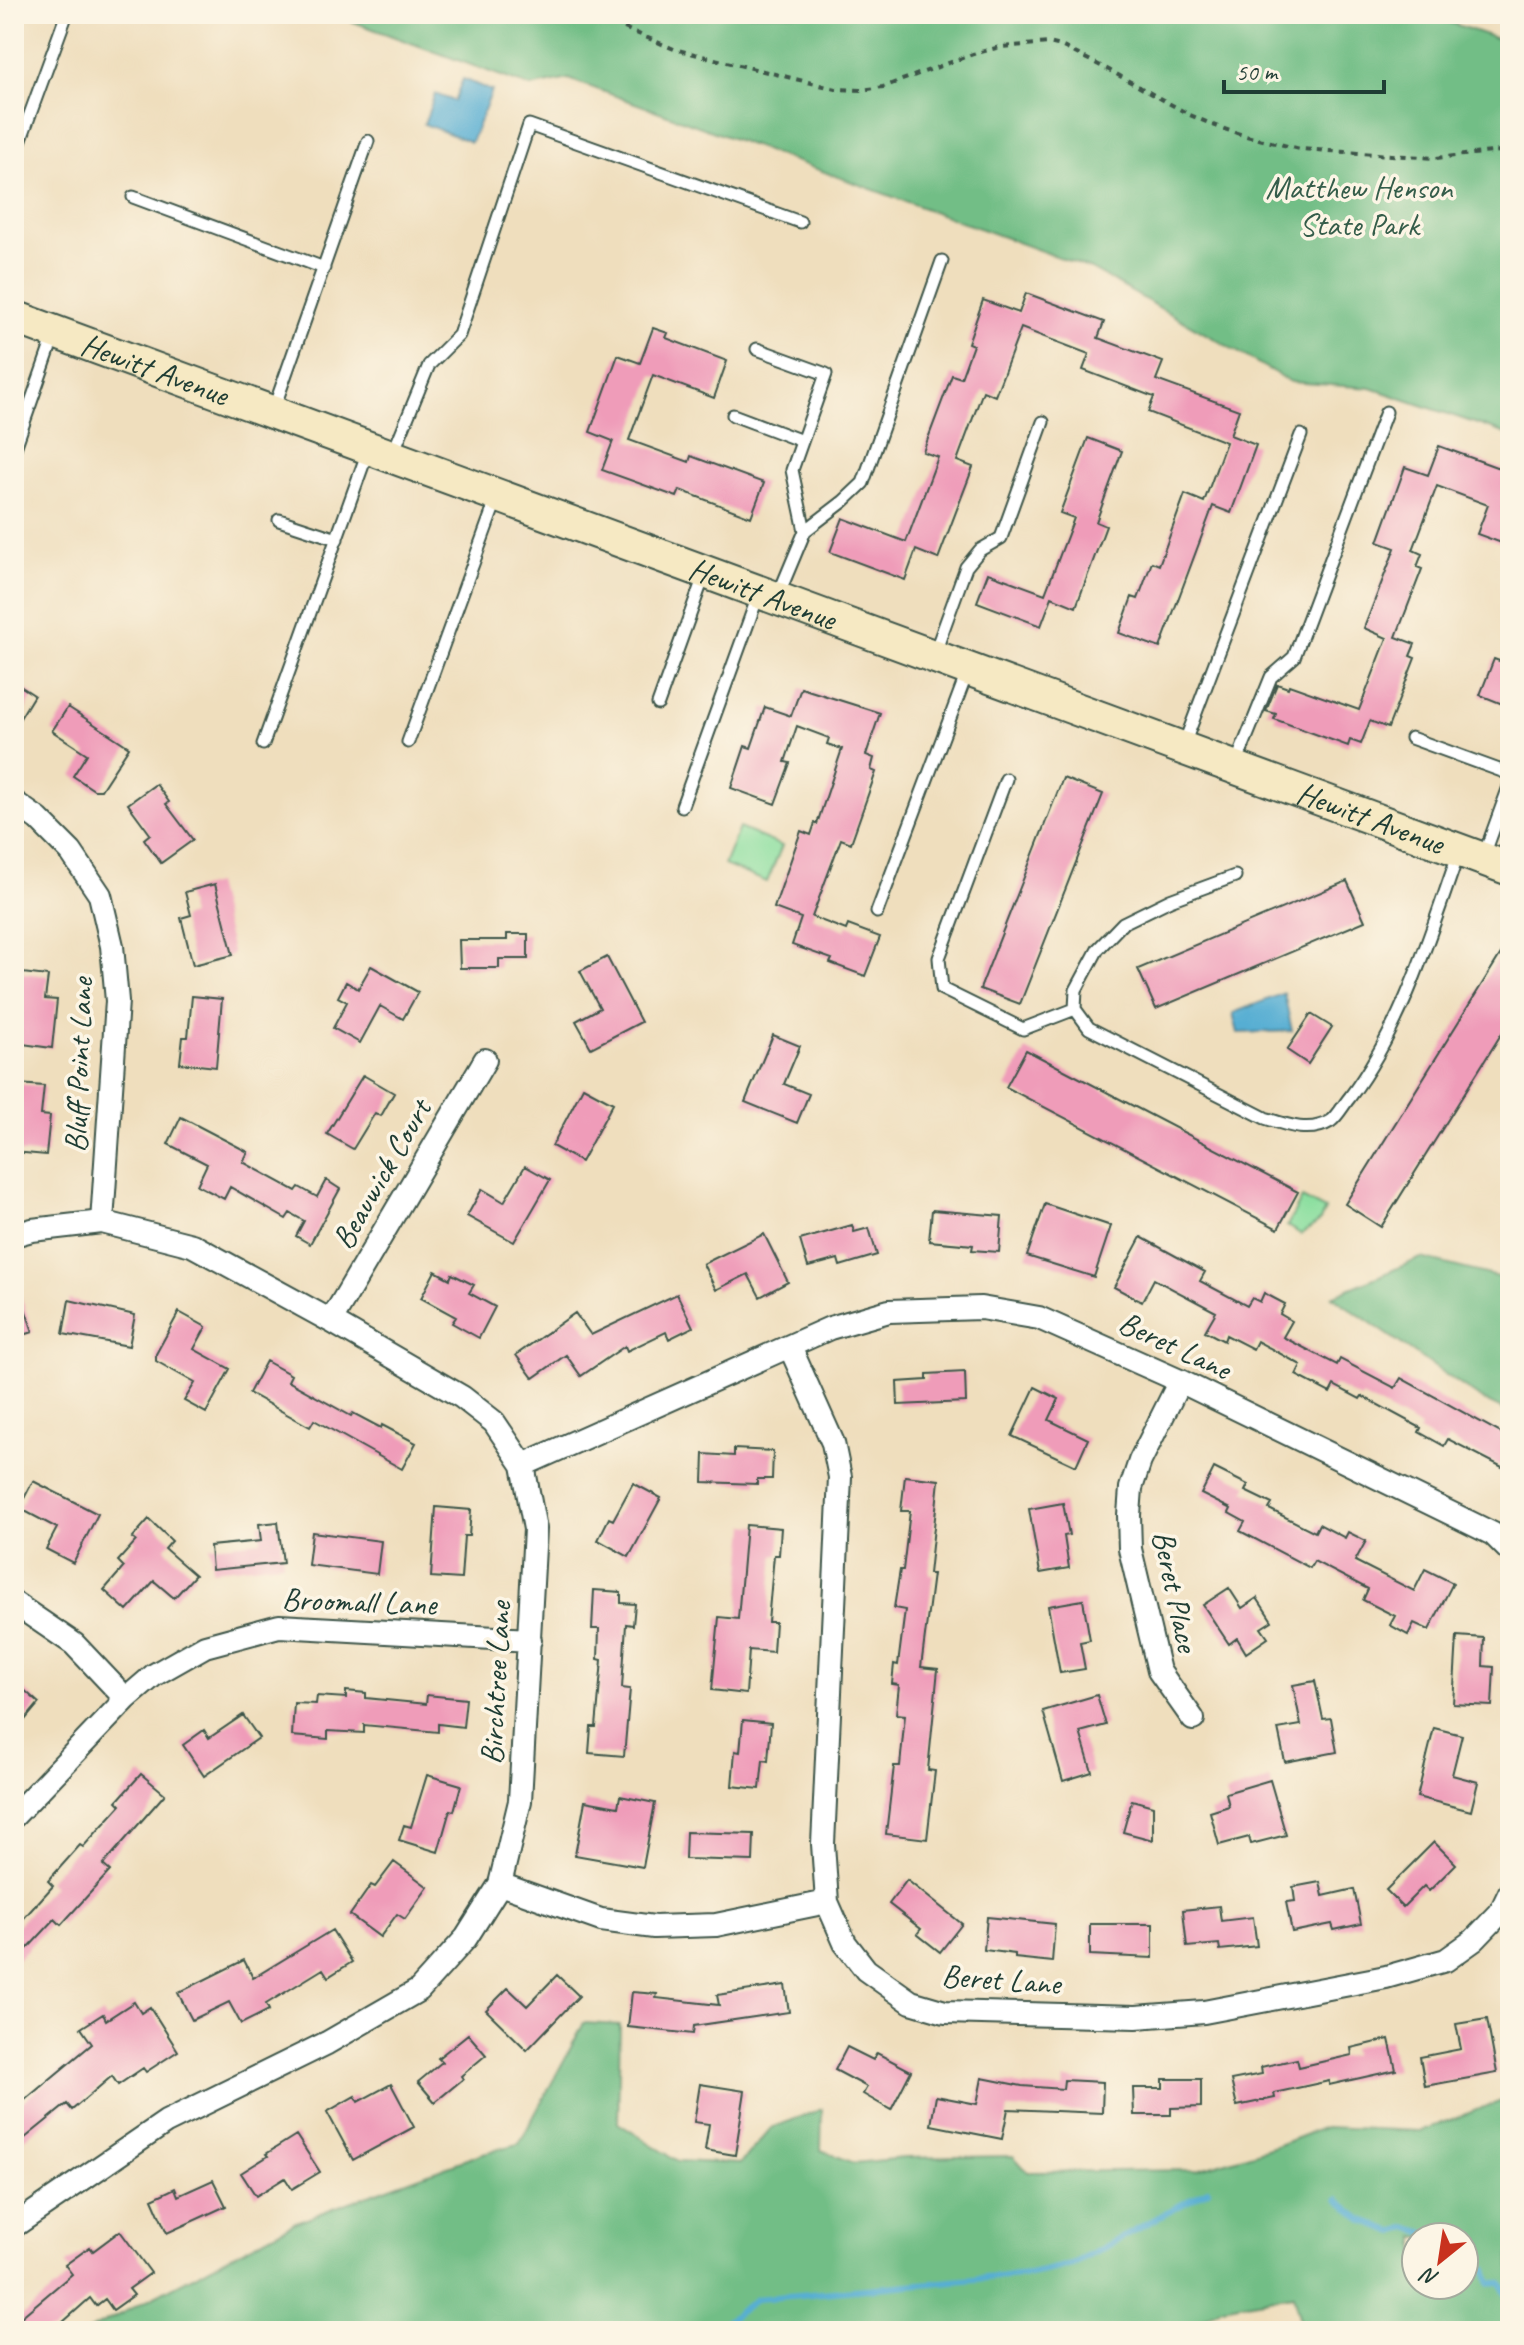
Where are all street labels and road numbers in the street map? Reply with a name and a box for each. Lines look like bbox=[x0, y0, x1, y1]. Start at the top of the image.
street label: Hewitt Avenue bbox=[75, 324, 236, 416]
street label: Hewitt Avenue bbox=[683, 548, 844, 640]
street label: Hewitt Avenue bbox=[1291, 772, 1452, 865]
street label: Bluff Point Lane bbox=[55, 974, 102, 1153]
street label: Beauwick Court bbox=[322, 1089, 442, 1256]
street label: Beret Lane bbox=[1112, 1302, 1240, 1390]
street label: Beret Place bbox=[1143, 1527, 1209, 1658]
street label: Broomall Lane bbox=[281, 1578, 439, 1625]
street label: Birchtree Lane bbox=[471, 1598, 520, 1766]
street label: Beret Lane bbox=[940, 1955, 1064, 2004]

